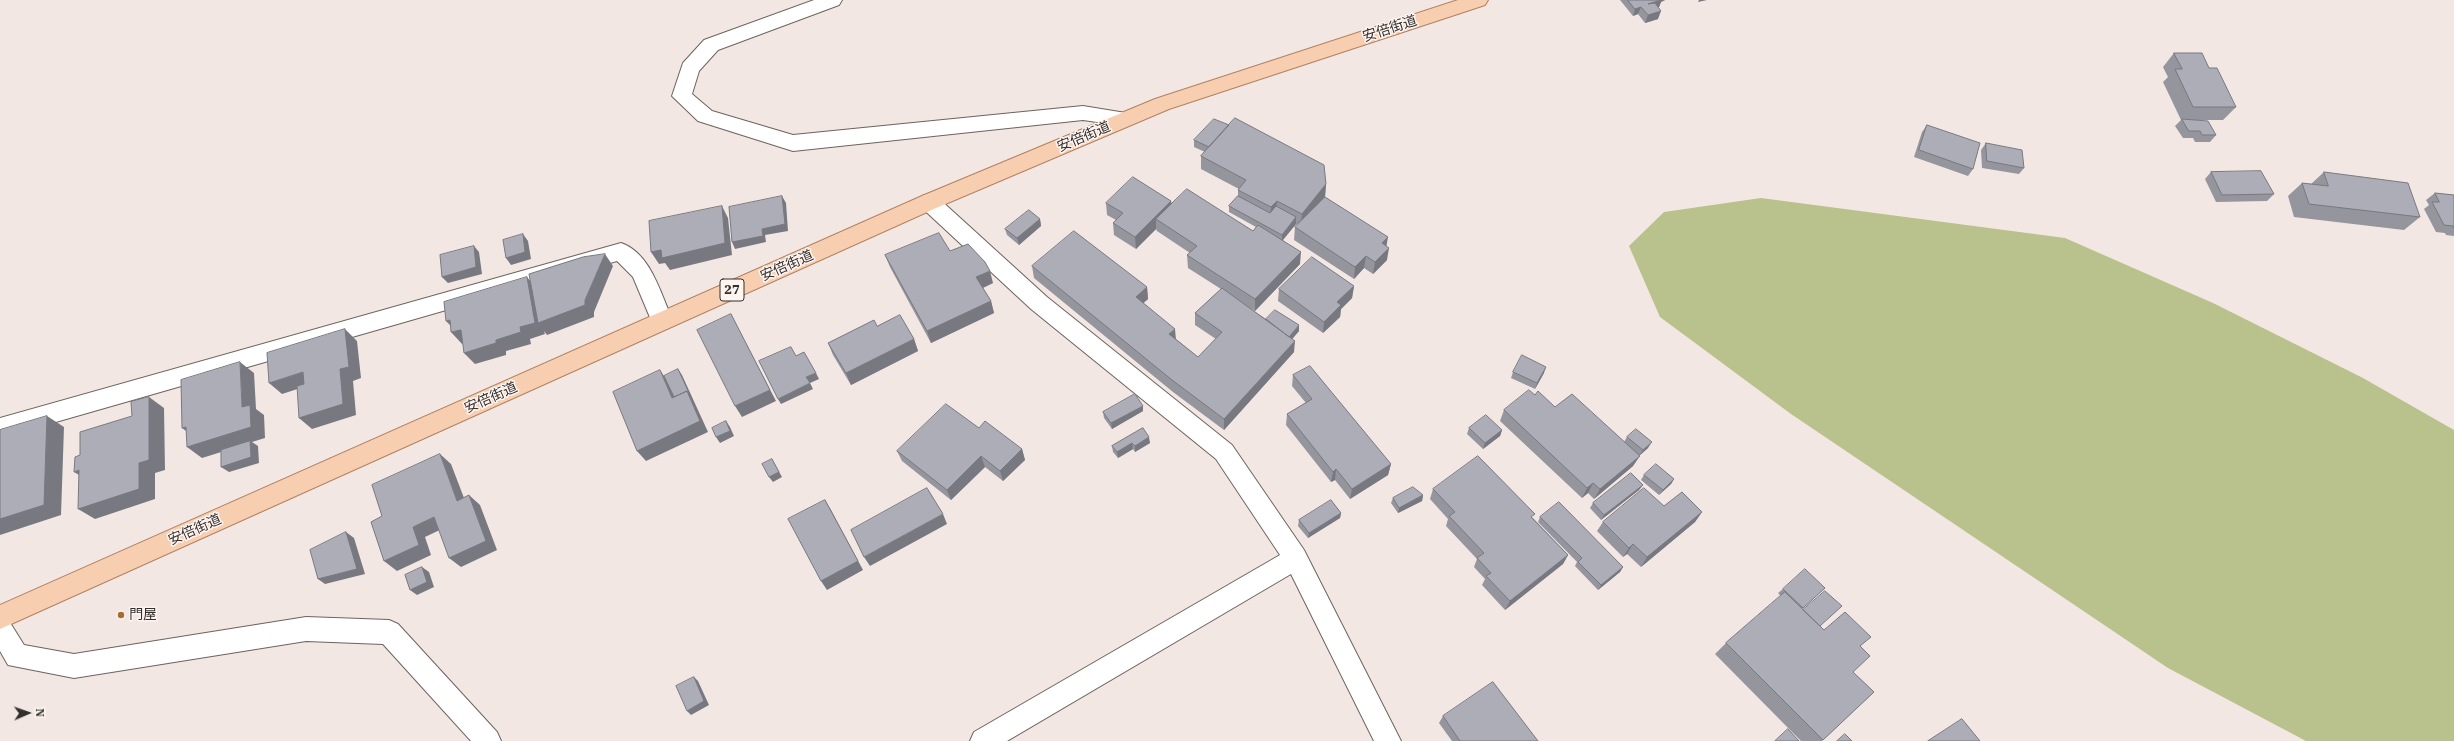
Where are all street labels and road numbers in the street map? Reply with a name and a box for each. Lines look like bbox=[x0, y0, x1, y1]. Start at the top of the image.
street label: 安倍街道 bbox=[1361, 12, 1419, 46]
street label: 安倍街道 bbox=[1055, 118, 1113, 156]
street label: 安倍街道 bbox=[758, 247, 816, 285]
road number: 27 bbox=[720, 279, 744, 301]
street label: 安倍街道 bbox=[462, 379, 520, 417]
street label: 安倍街道 bbox=[166, 511, 224, 549]

